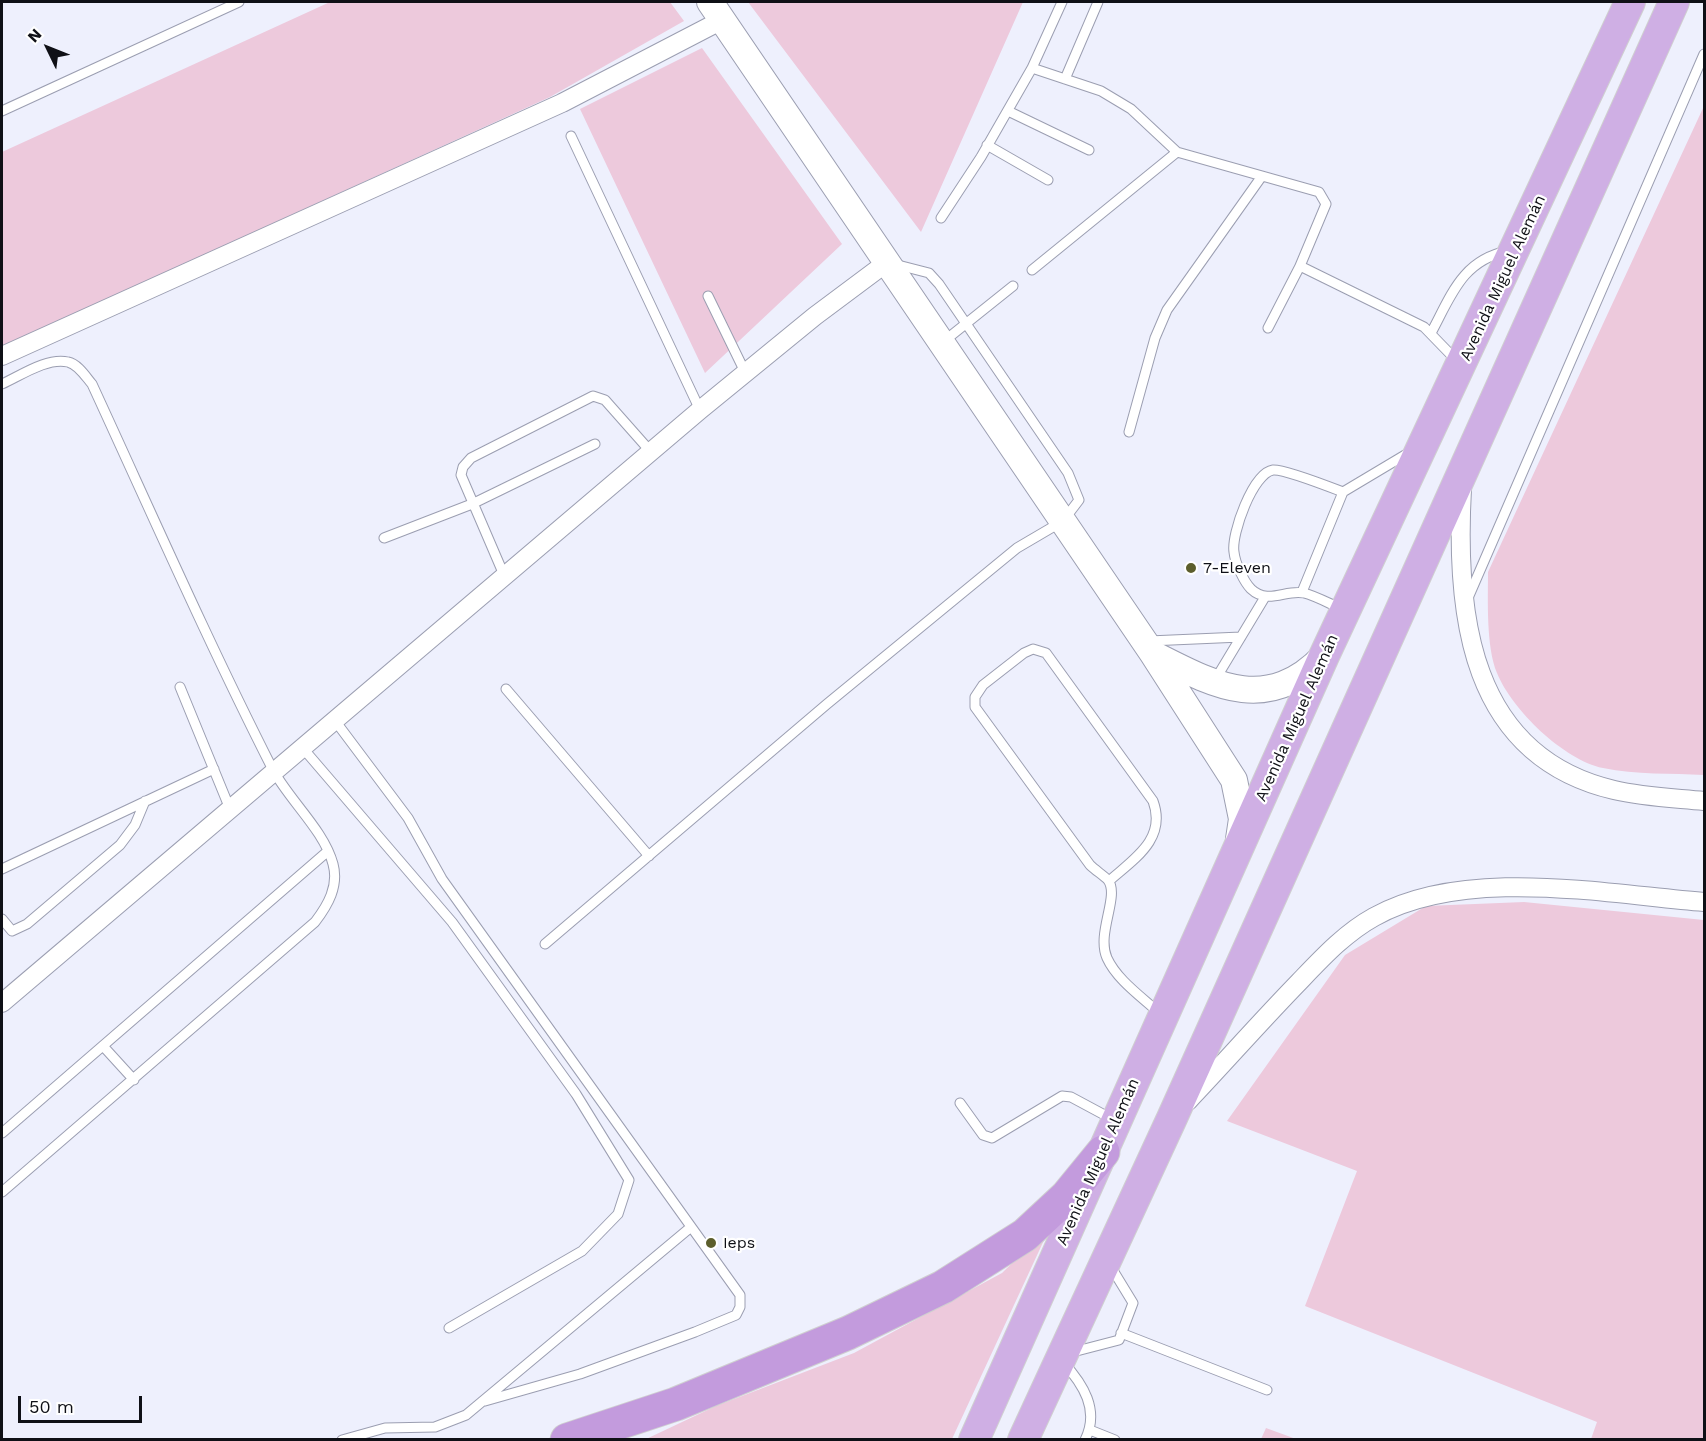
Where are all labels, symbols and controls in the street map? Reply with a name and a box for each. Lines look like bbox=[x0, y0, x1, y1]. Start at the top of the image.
north arrow bbox=[18, 18, 78, 78]
text: N bbox=[23, 25, 45, 46]
street label: Avenida Miguel Alemán bbox=[1456, 192, 1550, 364]
place label: 7-Eleven bbox=[1203, 558, 1271, 578]
marker: 7-Eleven bbox=[1184, 561, 1198, 575]
street label: Avenida Miguel Alemán bbox=[1251, 631, 1343, 805]
street label: Avenida Miguel Alemán bbox=[1052, 1075, 1144, 1249]
place label: Ieps bbox=[723, 1233, 755, 1253]
marker: Ieps bbox=[704, 1236, 718, 1250]
scale bar bbox=[21, 1384, 146, 1422]
text: 50 m bbox=[29, 1396, 74, 1417]

